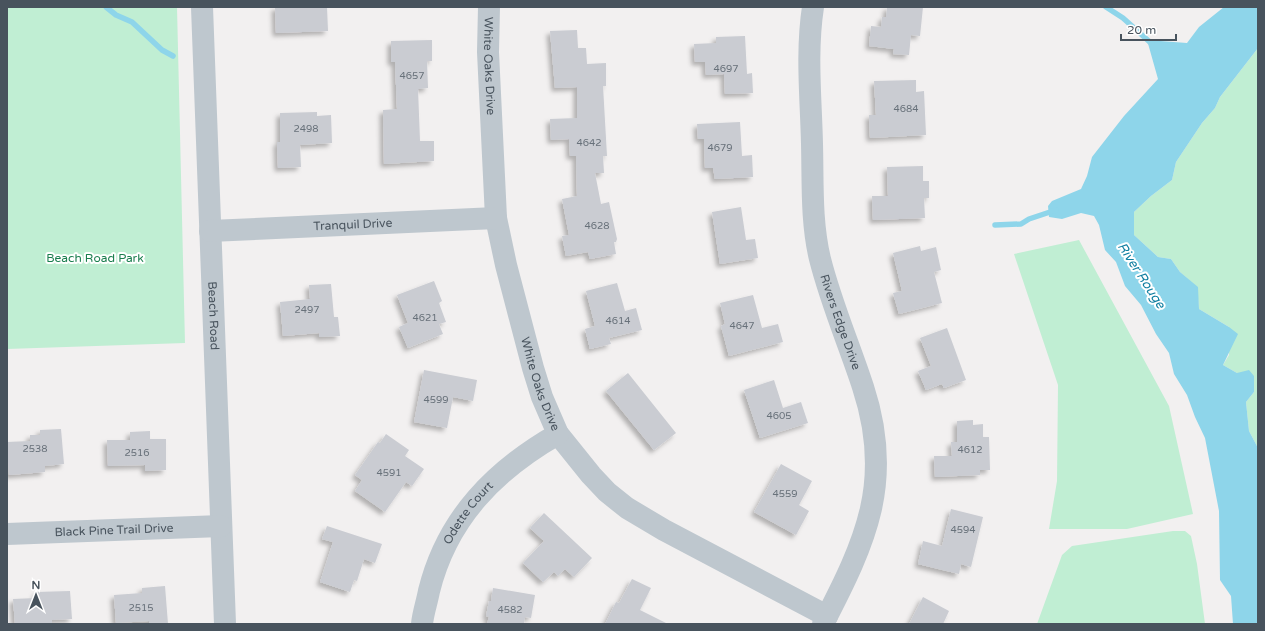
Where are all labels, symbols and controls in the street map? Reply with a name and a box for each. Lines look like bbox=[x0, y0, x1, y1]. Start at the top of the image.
scale bar bbox=[1121, 16, 1176, 42]
street label: White Oaks Drive bbox=[481, 17, 498, 116]
text: 20 m bbox=[1127, 23, 1156, 37]
house number: 4697 bbox=[713, 63, 739, 75]
house number: 4657 bbox=[399, 70, 425, 82]
house number: 4684 bbox=[893, 103, 919, 115]
house number: 2498 bbox=[293, 123, 319, 135]
house number: 4642 bbox=[576, 137, 602, 149]
house number: 4679 bbox=[707, 142, 733, 154]
street label: Tranquil Drive bbox=[313, 216, 393, 233]
house number: 4628 bbox=[584, 220, 610, 232]
water label: River Rouge bbox=[1114, 239, 1169, 312]
park label: Beach Road Park bbox=[46, 251, 144, 265]
street label: Rivers Edge Drive bbox=[817, 273, 864, 372]
street label: Beach Road bbox=[205, 281, 222, 350]
house number: 2497 bbox=[294, 304, 320, 316]
house number: 4621 bbox=[412, 312, 438, 324]
house number: 4614 bbox=[605, 315, 631, 327]
house number: 4647 bbox=[729, 320, 755, 332]
street label: White Oaks Drive bbox=[518, 335, 563, 433]
house number: 4599 bbox=[423, 394, 449, 406]
house number: 4605 bbox=[766, 410, 792, 422]
house number: 2538 bbox=[22, 443, 48, 455]
house number: 4612 bbox=[957, 444, 983, 456]
house number: 2516 bbox=[124, 447, 150, 459]
house number: 4591 bbox=[376, 467, 402, 479]
street label: Odette Court bbox=[440, 478, 496, 547]
house number: 4559 bbox=[772, 488, 798, 500]
street label: Black Pine Trail Drive bbox=[54, 521, 174, 539]
house number: 4594 bbox=[950, 524, 976, 536]
north arrow bbox=[16, 575, 56, 615]
text: N bbox=[32, 579, 40, 592]
house number: 2515 bbox=[128, 602, 154, 614]
house number: 4582 bbox=[497, 604, 523, 616]

